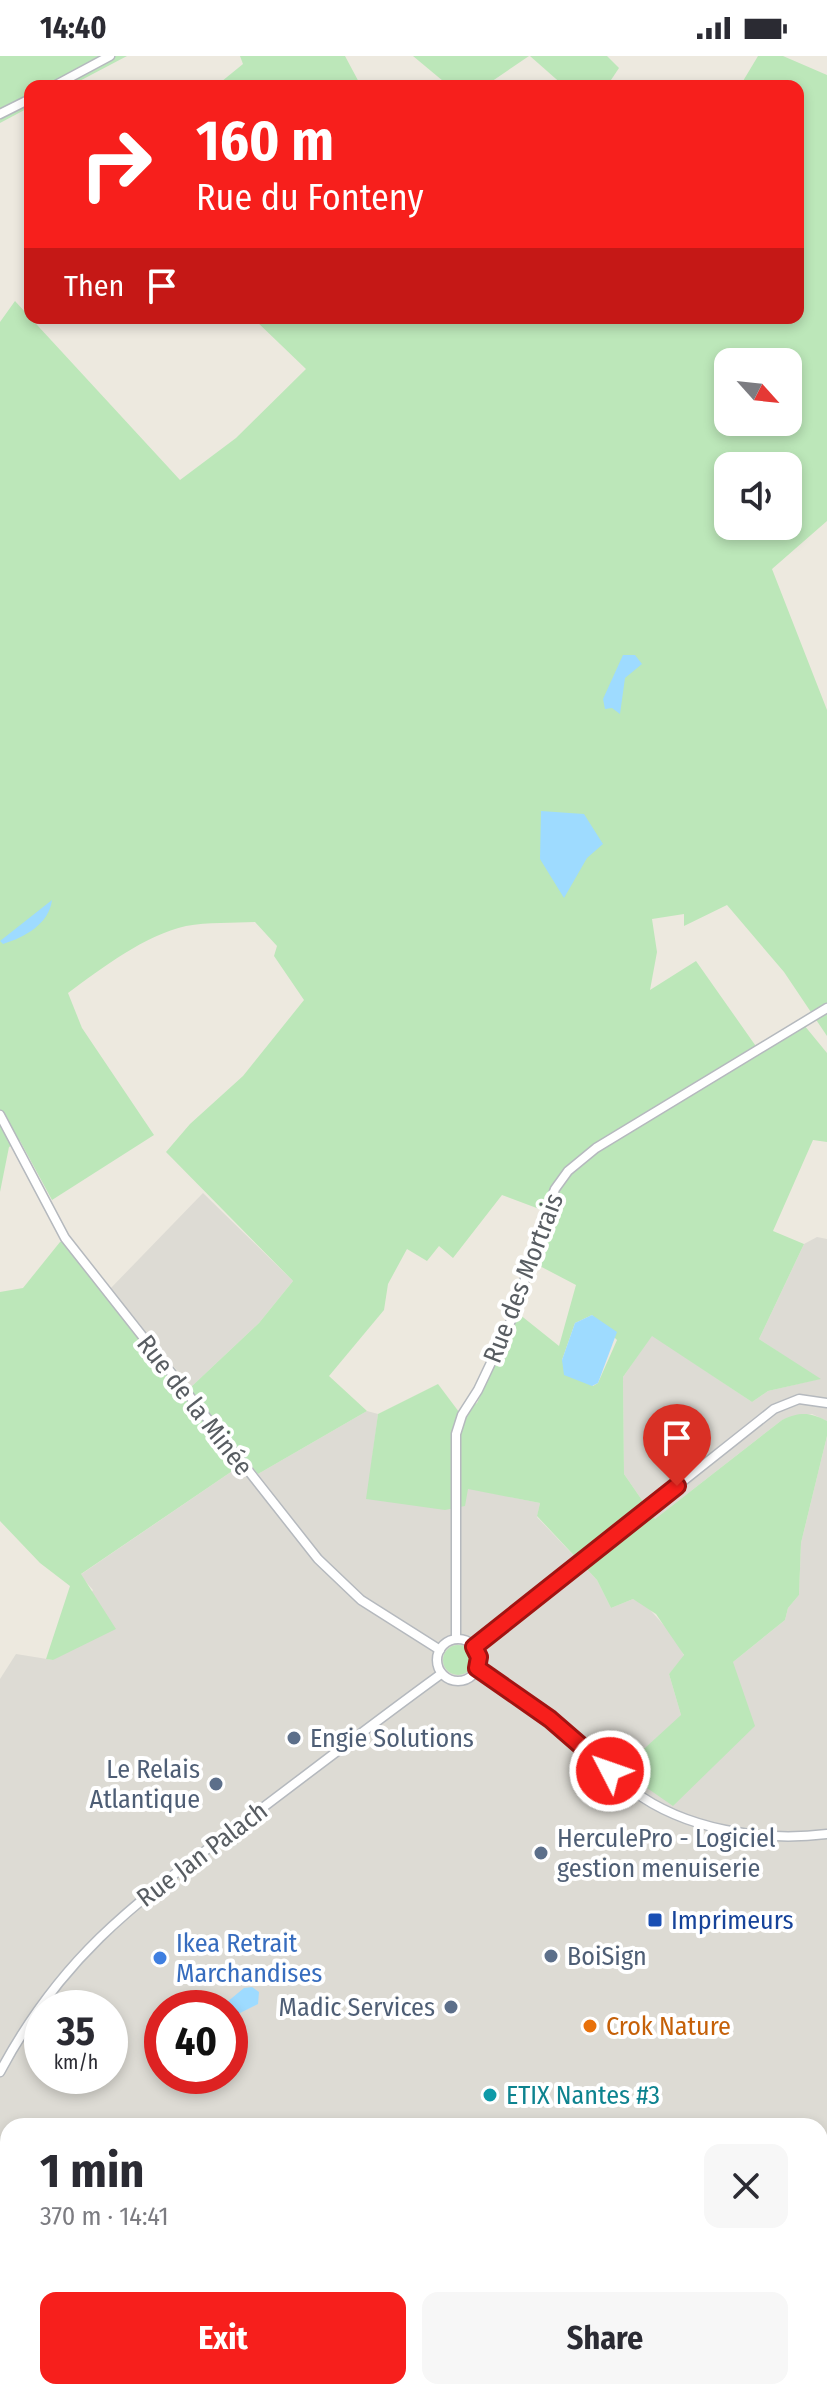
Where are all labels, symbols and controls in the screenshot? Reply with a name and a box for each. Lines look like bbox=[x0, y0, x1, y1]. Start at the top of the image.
text: 14:40 bbox=[40, 10, 107, 46]
text: 160 m bbox=[196, 108, 334, 175]
icon: right bbox=[64, 112, 168, 216]
text: Rue du Fonteny bbox=[196, 176, 423, 220]
icon: arrive bbox=[140, 264, 184, 308]
text: Then bbox=[64, 268, 124, 304]
north arrow bbox=[714, 348, 802, 436]
map controls bbox=[714, 348, 802, 540]
button: sound bbox=[714, 452, 802, 540]
street label: Rue des Mortrais bbox=[477, 1189, 570, 1367]
street label: Rue de la Minée bbox=[130, 1329, 259, 1482]
pin bbox=[643, 1404, 711, 1486]
icon: arrive bbox=[655, 1416, 699, 1460]
place label: Engie Solutions bbox=[310, 1723, 474, 1754]
marker: Engie Solutions bbox=[285, 1729, 303, 1747]
position arrow bbox=[568, 1729, 652, 1813]
place label: Le Relais Atlantique bbox=[89, 1754, 200, 1815]
marker: Le Relais Atlantique bbox=[207, 1775, 225, 1793]
street label: Rue Jan Palach bbox=[131, 1795, 274, 1914]
place label: HerculePro - Logiciel gestion menuiserie bbox=[557, 1823, 776, 1884]
marker: HerculePro - Logiciel gestion menuiserie bbox=[532, 1844, 550, 1862]
place label: Imprimeurs bbox=[671, 1905, 794, 1936]
marker: Imprimeurs bbox=[646, 1911, 664, 1929]
place label: Ikea Retrait Marchandises bbox=[176, 1928, 322, 1989]
place label: BoiSign bbox=[567, 1941, 647, 1972]
marker: BoiSign bbox=[542, 1947, 560, 1965]
marker: Ikea Retrait Marchandises bbox=[151, 1949, 169, 1967]
speed limit sign: 40 bbox=[144, 1990, 248, 2094]
place label: Madic Services bbox=[279, 1992, 435, 2023]
marker: Madic Services bbox=[442, 1998, 460, 2016]
text: 35 bbox=[57, 2008, 95, 2056]
place label: Crok Nature bbox=[606, 2011, 731, 2042]
marker: Crok Nature bbox=[581, 2017, 599, 2035]
text: km/h bbox=[54, 2050, 98, 2074]
place label: ETIX Nantes #3 bbox=[506, 2080, 660, 2111]
marker: ETIX Nantes #3 bbox=[481, 2086, 499, 2104]
text: 1 min bbox=[40, 2142, 145, 2200]
button: close bbox=[704, 2144, 788, 2228]
text: 370 m · 14:41 bbox=[40, 2201, 169, 2232]
button: Exit bbox=[40, 2292, 406, 2384]
button: Share bbox=[422, 2292, 788, 2384]

